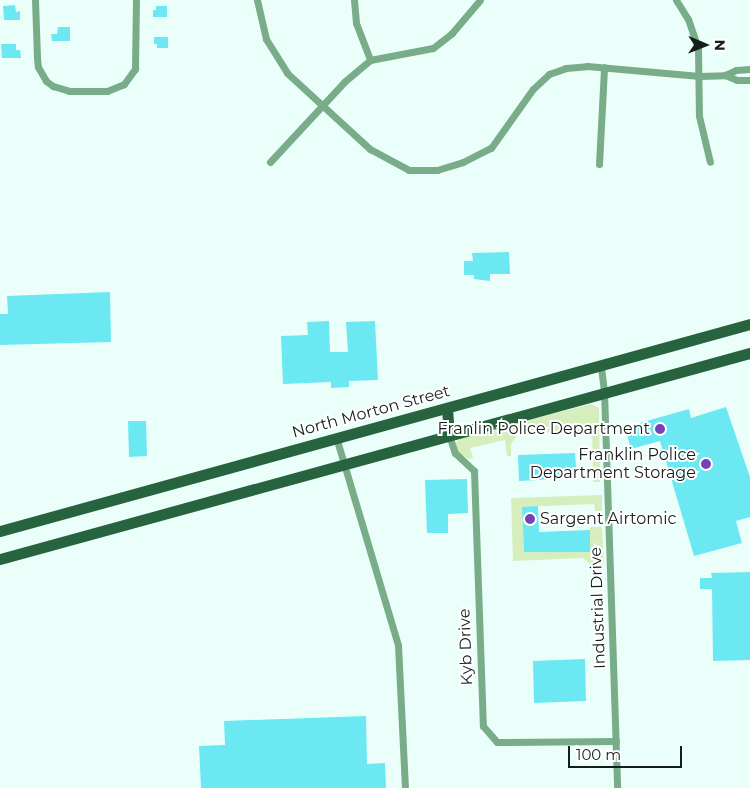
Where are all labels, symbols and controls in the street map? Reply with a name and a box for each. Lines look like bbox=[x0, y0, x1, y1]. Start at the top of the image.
north arrow bbox=[680, 20, 730, 70]
text: N bbox=[711, 39, 729, 51]
street label: North Morton Street bbox=[290, 382, 452, 442]
place label: Franlin Police Department bbox=[438, 419, 650, 439]
marker: Franlin Police Department bbox=[654, 423, 666, 435]
place label: Franklin Police Department Storage bbox=[530, 445, 696, 483]
marker: Franklin Police Department Storage bbox=[700, 458, 712, 470]
place label: Sargent Airtomic bbox=[540, 509, 677, 529]
marker: Sargent Airtomic bbox=[524, 513, 536, 525]
street label: Industrial Drive bbox=[586, 547, 610, 669]
street label: Kyb Drive bbox=[455, 608, 477, 686]
scale bar bbox=[570, 736, 684, 768]
text: 100 m bbox=[576, 745, 621, 764]

